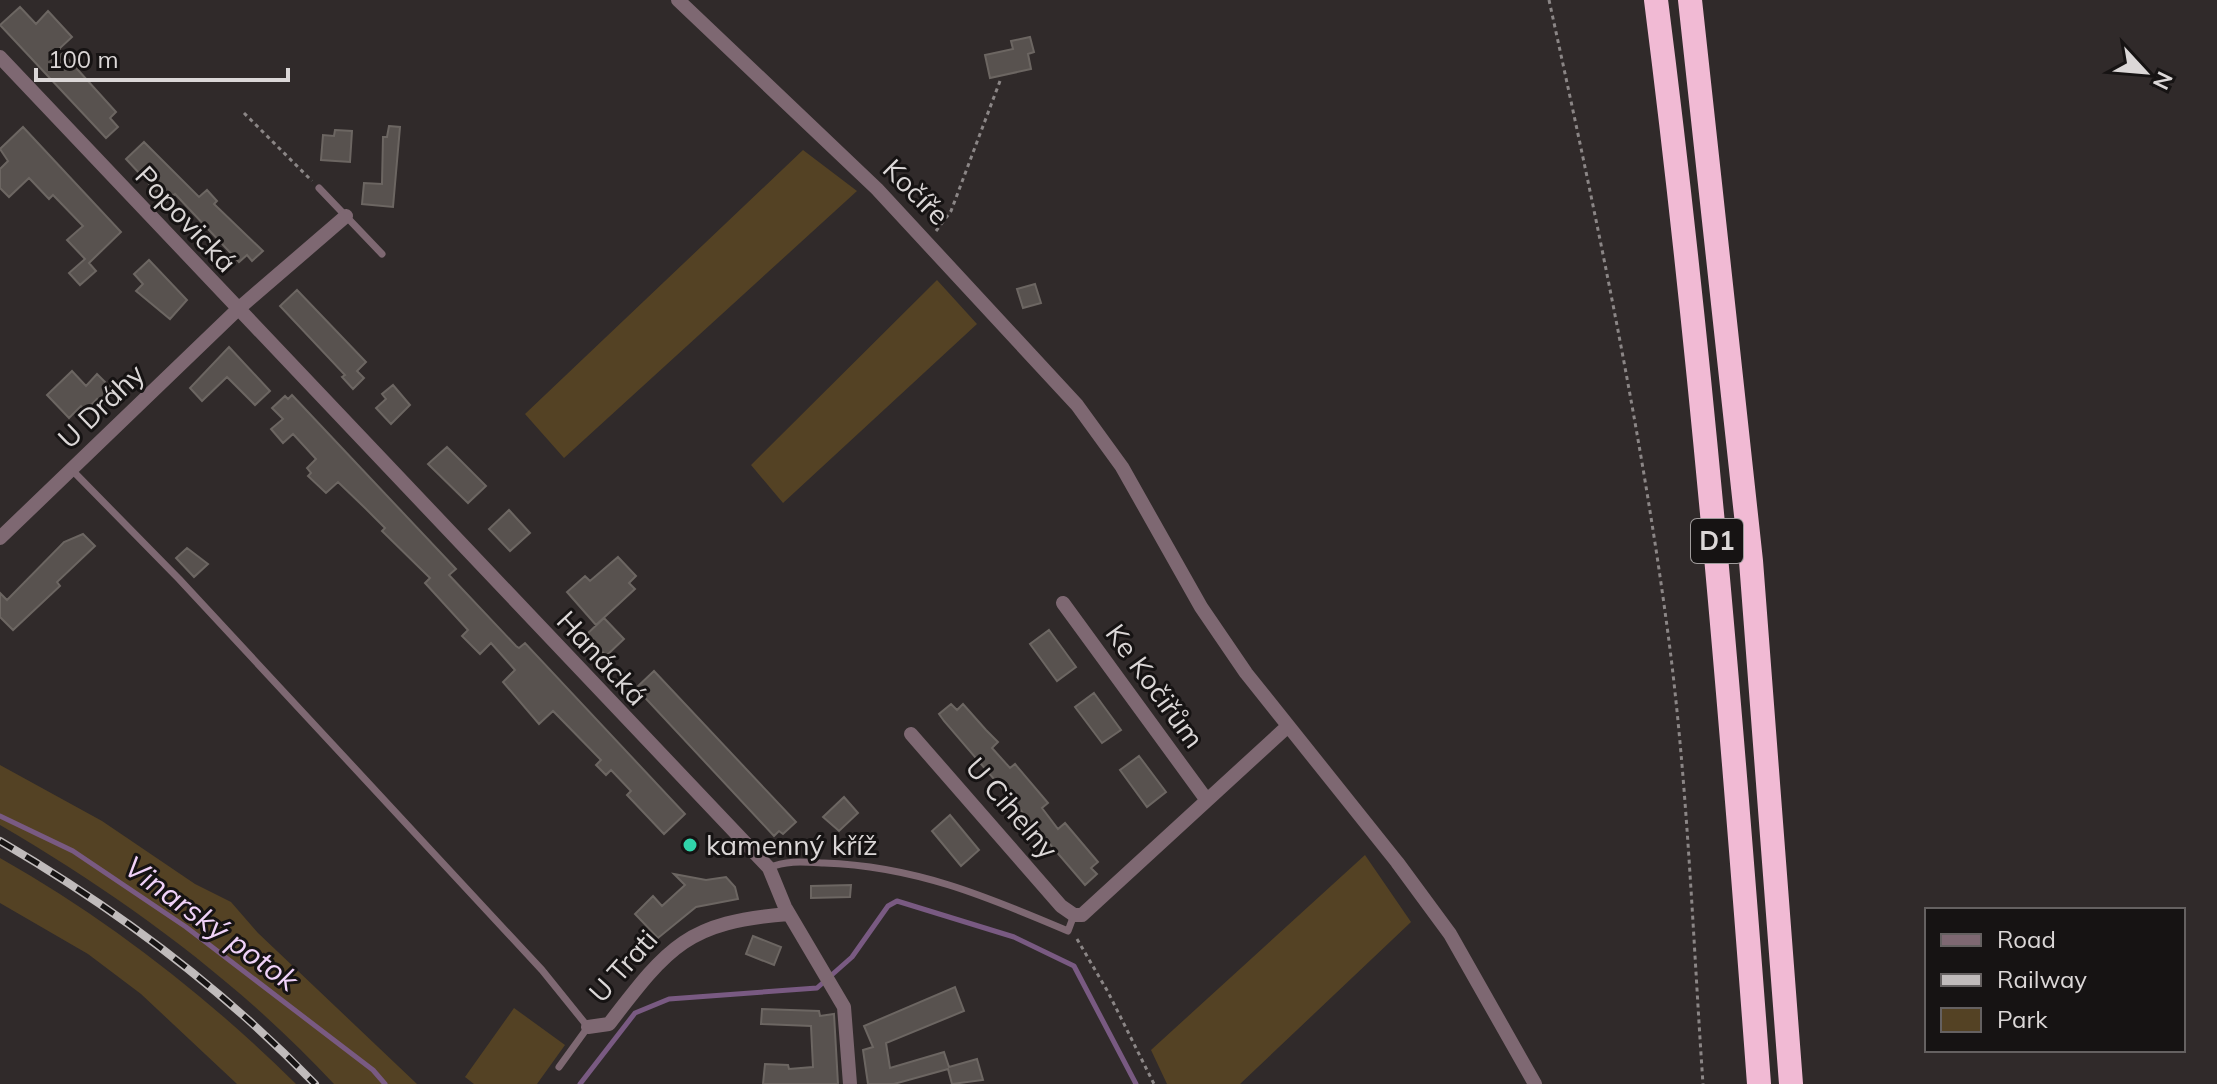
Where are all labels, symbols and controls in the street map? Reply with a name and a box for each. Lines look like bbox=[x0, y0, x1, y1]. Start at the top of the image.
scale bar bbox=[36, 32, 288, 82]
north arrow bbox=[2105, 32, 2185, 112]
text: 100 m bbox=[48, 44, 119, 74]
text: N bbox=[2147, 67, 2179, 94]
street label: Kočíře bbox=[876, 151, 957, 232]
street label: Popovická bbox=[128, 158, 244, 279]
street label: U Dráhy bbox=[50, 356, 151, 455]
road number: D1 bbox=[1691, 519, 1743, 563]
street label: Hanácká bbox=[550, 603, 655, 712]
street label: Ke Kočiřům bbox=[1099, 617, 1212, 755]
street label: U Cihelny bbox=[959, 750, 1066, 866]
place label: kamenný kříž bbox=[706, 827, 878, 862]
marker: kamenný kříž bbox=[681, 836, 699, 854]
water label: Vinarský potok bbox=[117, 847, 307, 1000]
legend bbox=[1925, 908, 2185, 1052]
street label: U Trati bbox=[581, 922, 664, 1009]
text: Road bbox=[1997, 924, 2056, 954]
text: Railway bbox=[1997, 964, 2087, 994]
text: Park bbox=[1997, 1004, 2048, 1034]

